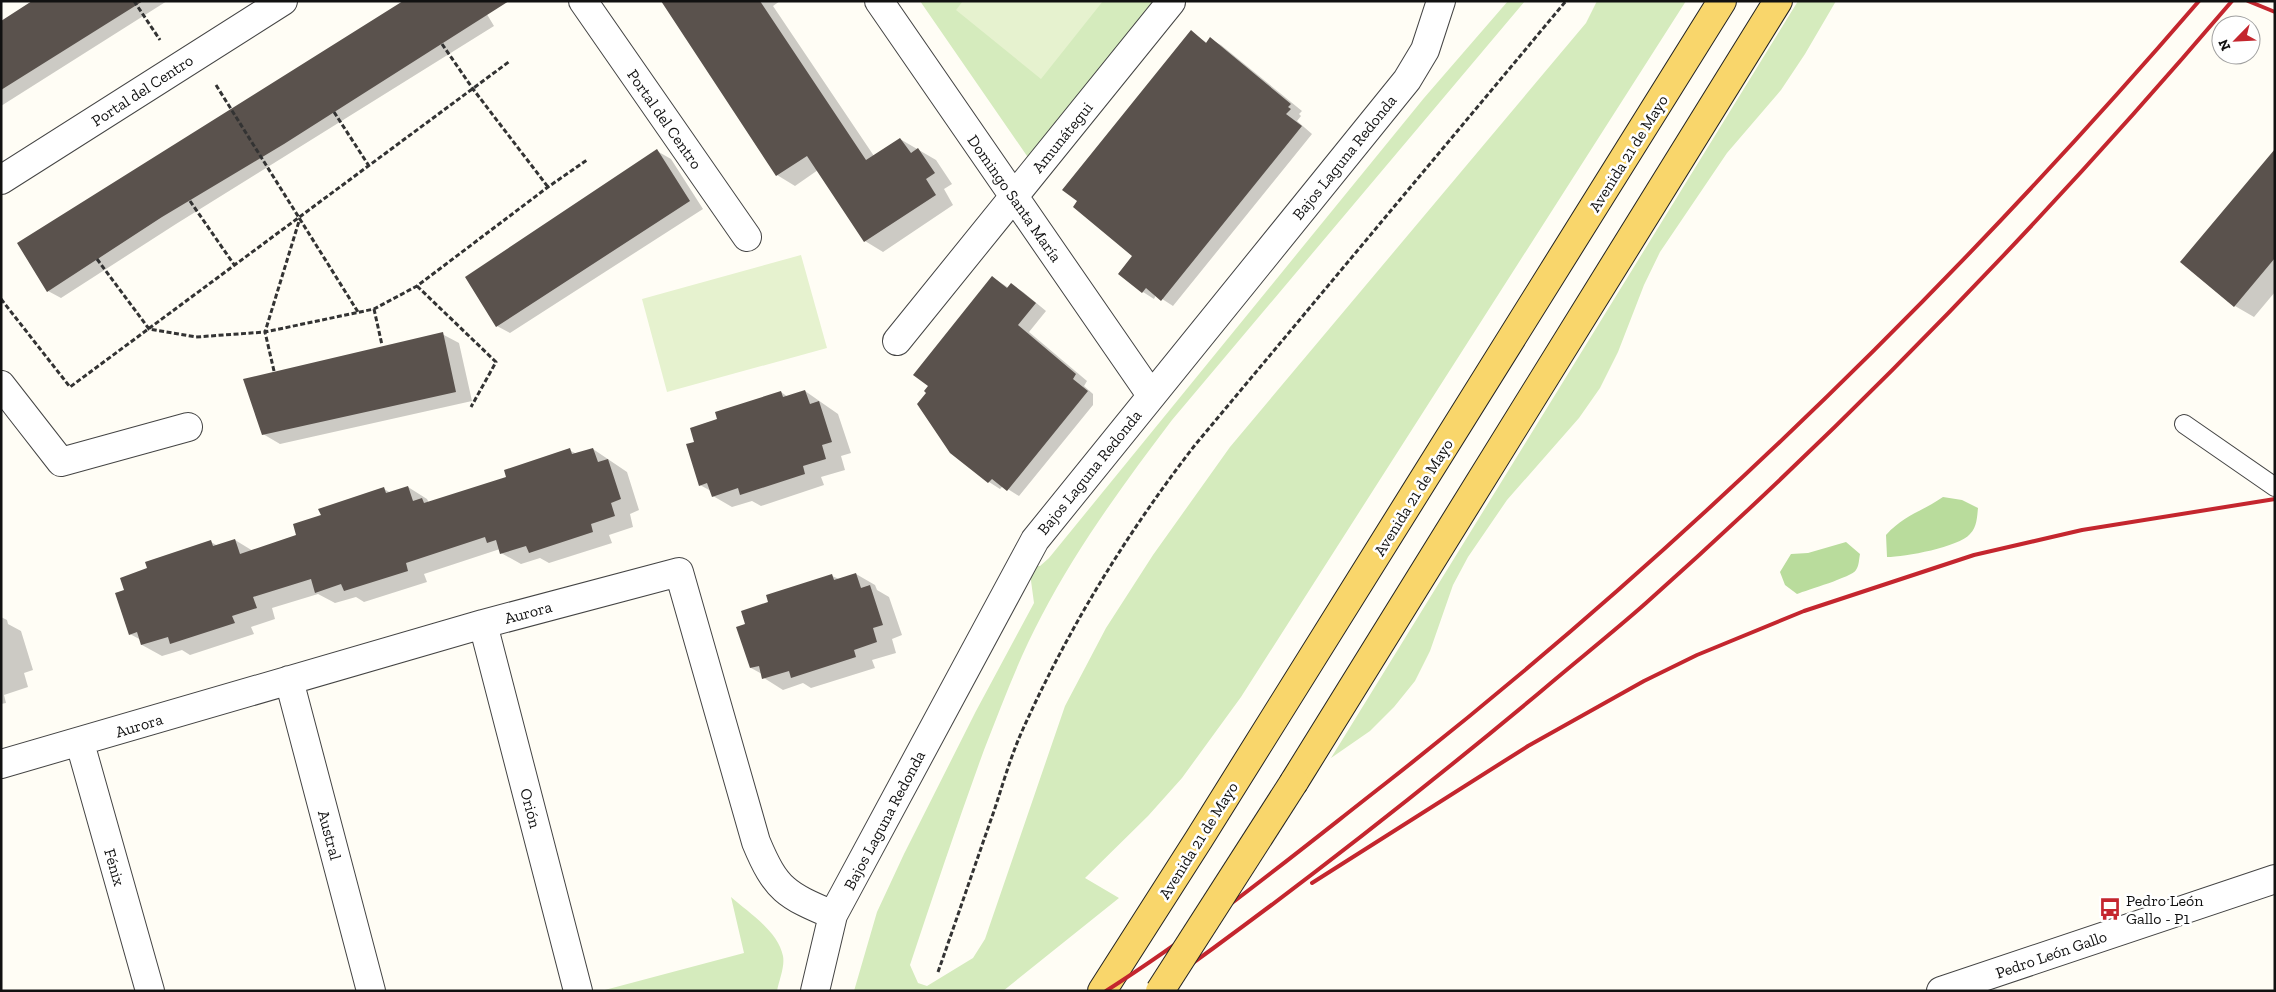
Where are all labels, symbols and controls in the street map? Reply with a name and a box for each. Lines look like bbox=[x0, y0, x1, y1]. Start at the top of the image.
north arrow bbox=[2211, 15, 2261, 65]
text: N bbox=[2215, 36, 2235, 53]
street label: Portal del Centro bbox=[88, 50, 197, 130]
street label: Portal del Centro bbox=[623, 66, 706, 173]
street label: Bajos Laguna Redonda bbox=[1288, 91, 1401, 223]
street label: Avenida 21 de Mayo bbox=[1585, 91, 1672, 215]
street label: Amunátegui bbox=[1028, 98, 1097, 177]
street label: Domingo Santa María bbox=[964, 131, 1066, 266]
street label: Bajos Laguna Redonda bbox=[1033, 406, 1146, 538]
street label: Avenida 21 de Mayo bbox=[1370, 435, 1457, 559]
street label: Aurora bbox=[502, 597, 554, 628]
street label: Aurora bbox=[113, 709, 165, 742]
street label: Bajos Laguna Redonda bbox=[840, 747, 929, 893]
street label: Avenida 21 de Mayo bbox=[1155, 778, 1242, 902]
street label: Orión bbox=[516, 786, 545, 831]
street label: Austral bbox=[314, 808, 345, 862]
street label: Fénix bbox=[100, 846, 129, 888]
place label: Pedro León Gallo - P1 bbox=[2126, 891, 2204, 928]
bus stop icon: Pedro León Gallo - P1 bbox=[2097, 896, 2123, 922]
street label: Pedro León Gallo bbox=[1993, 927, 2109, 982]

